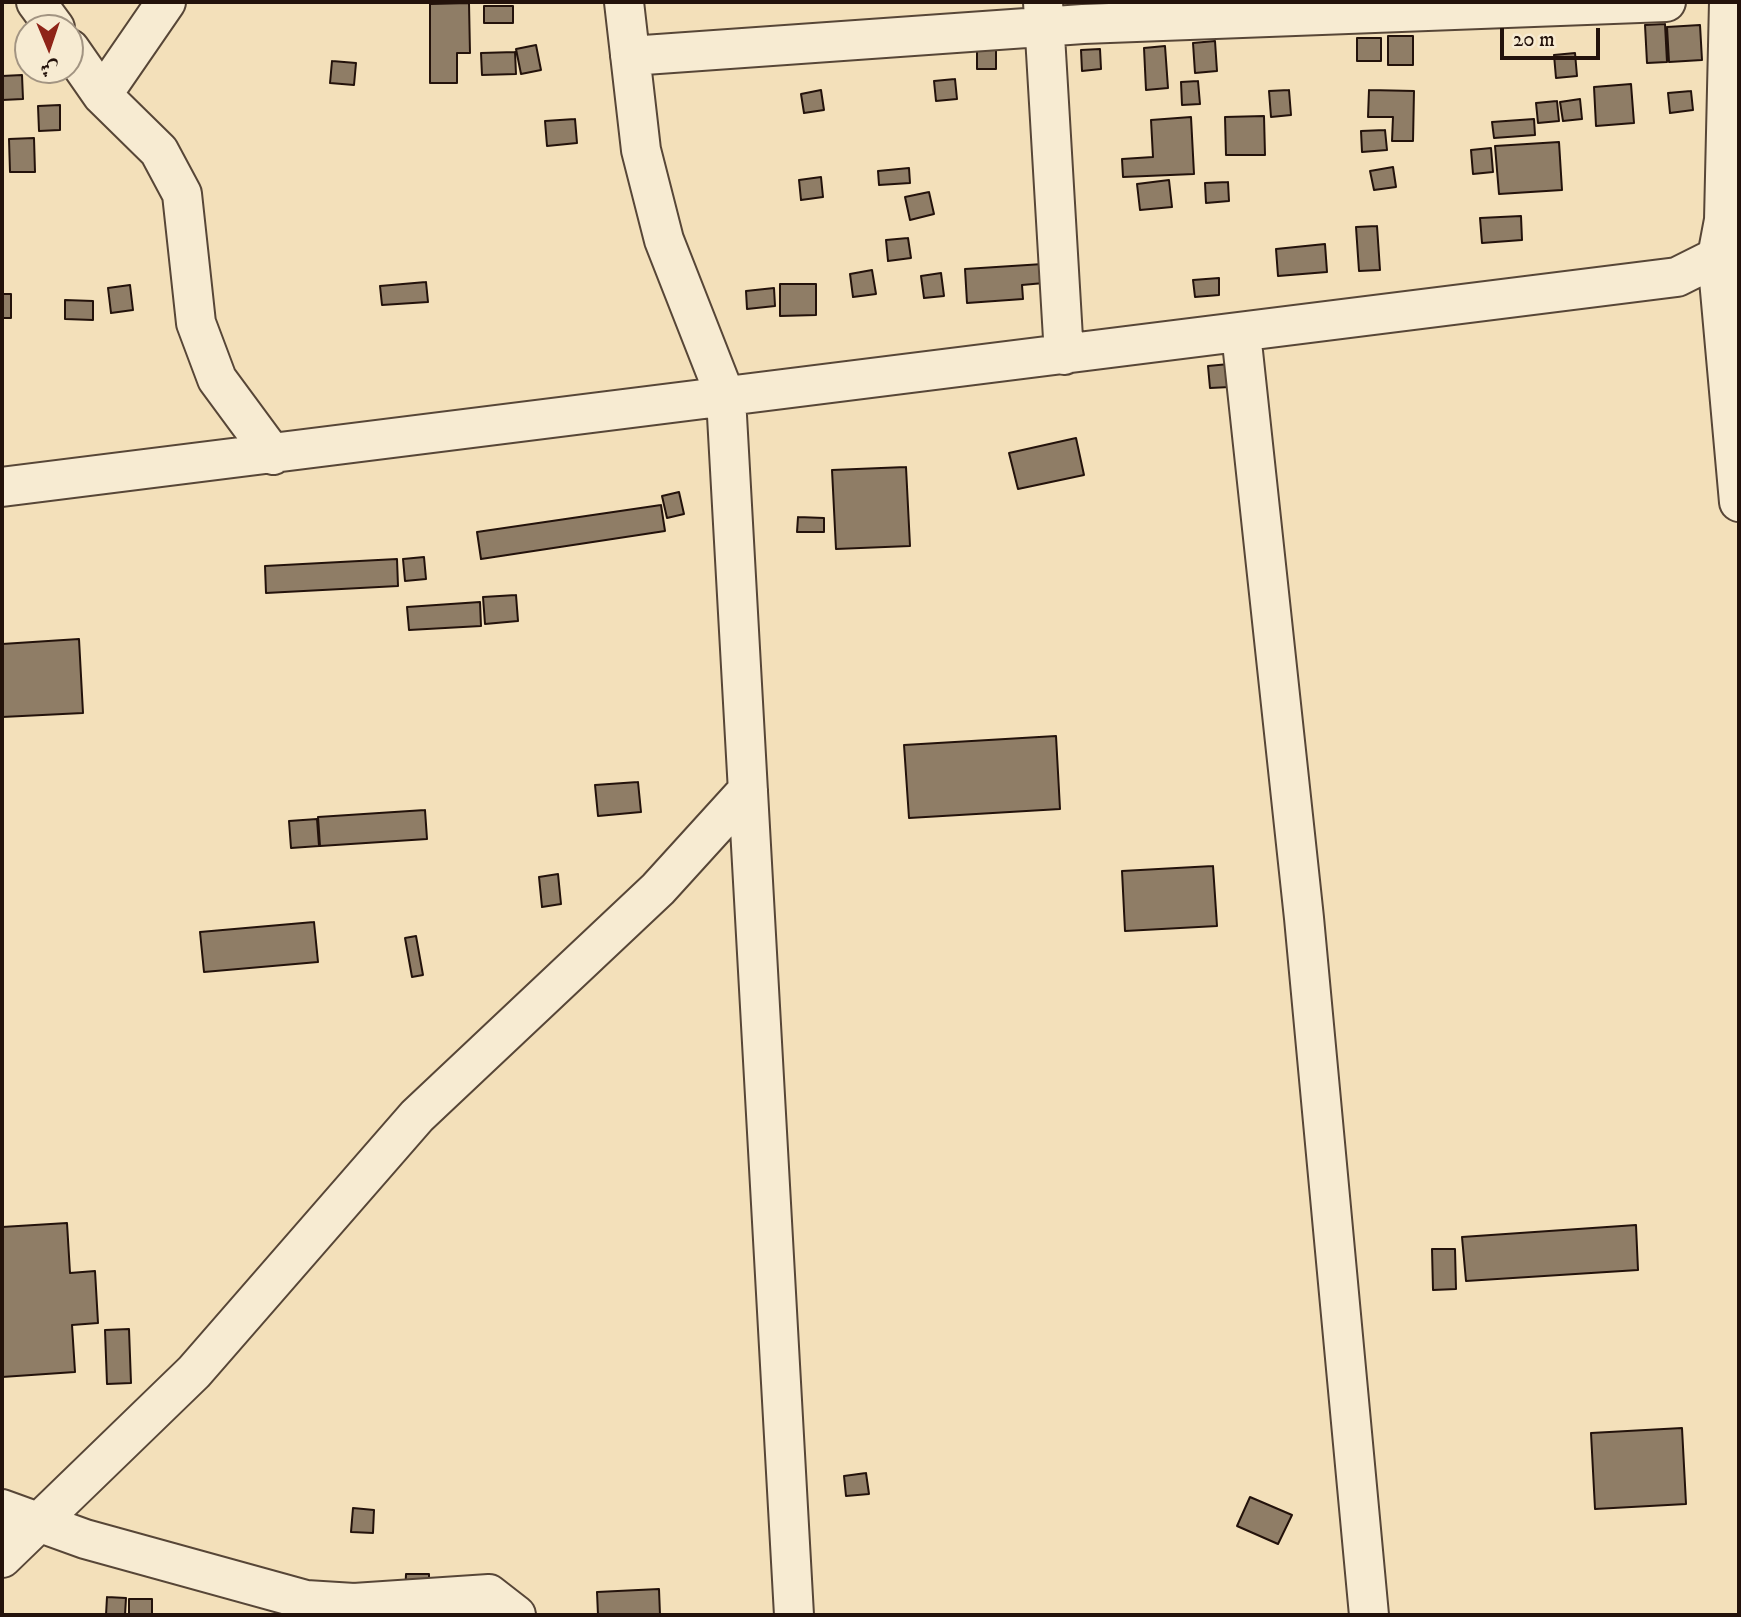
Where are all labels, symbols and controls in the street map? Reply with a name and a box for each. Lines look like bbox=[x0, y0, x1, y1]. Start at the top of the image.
north arrow bbox=[14, 14, 84, 84]
scale bar bbox=[1503, 14, 1603, 58]
text: 20 m bbox=[1513, 27, 1555, 53]
text: ش bbox=[40, 57, 60, 80]

